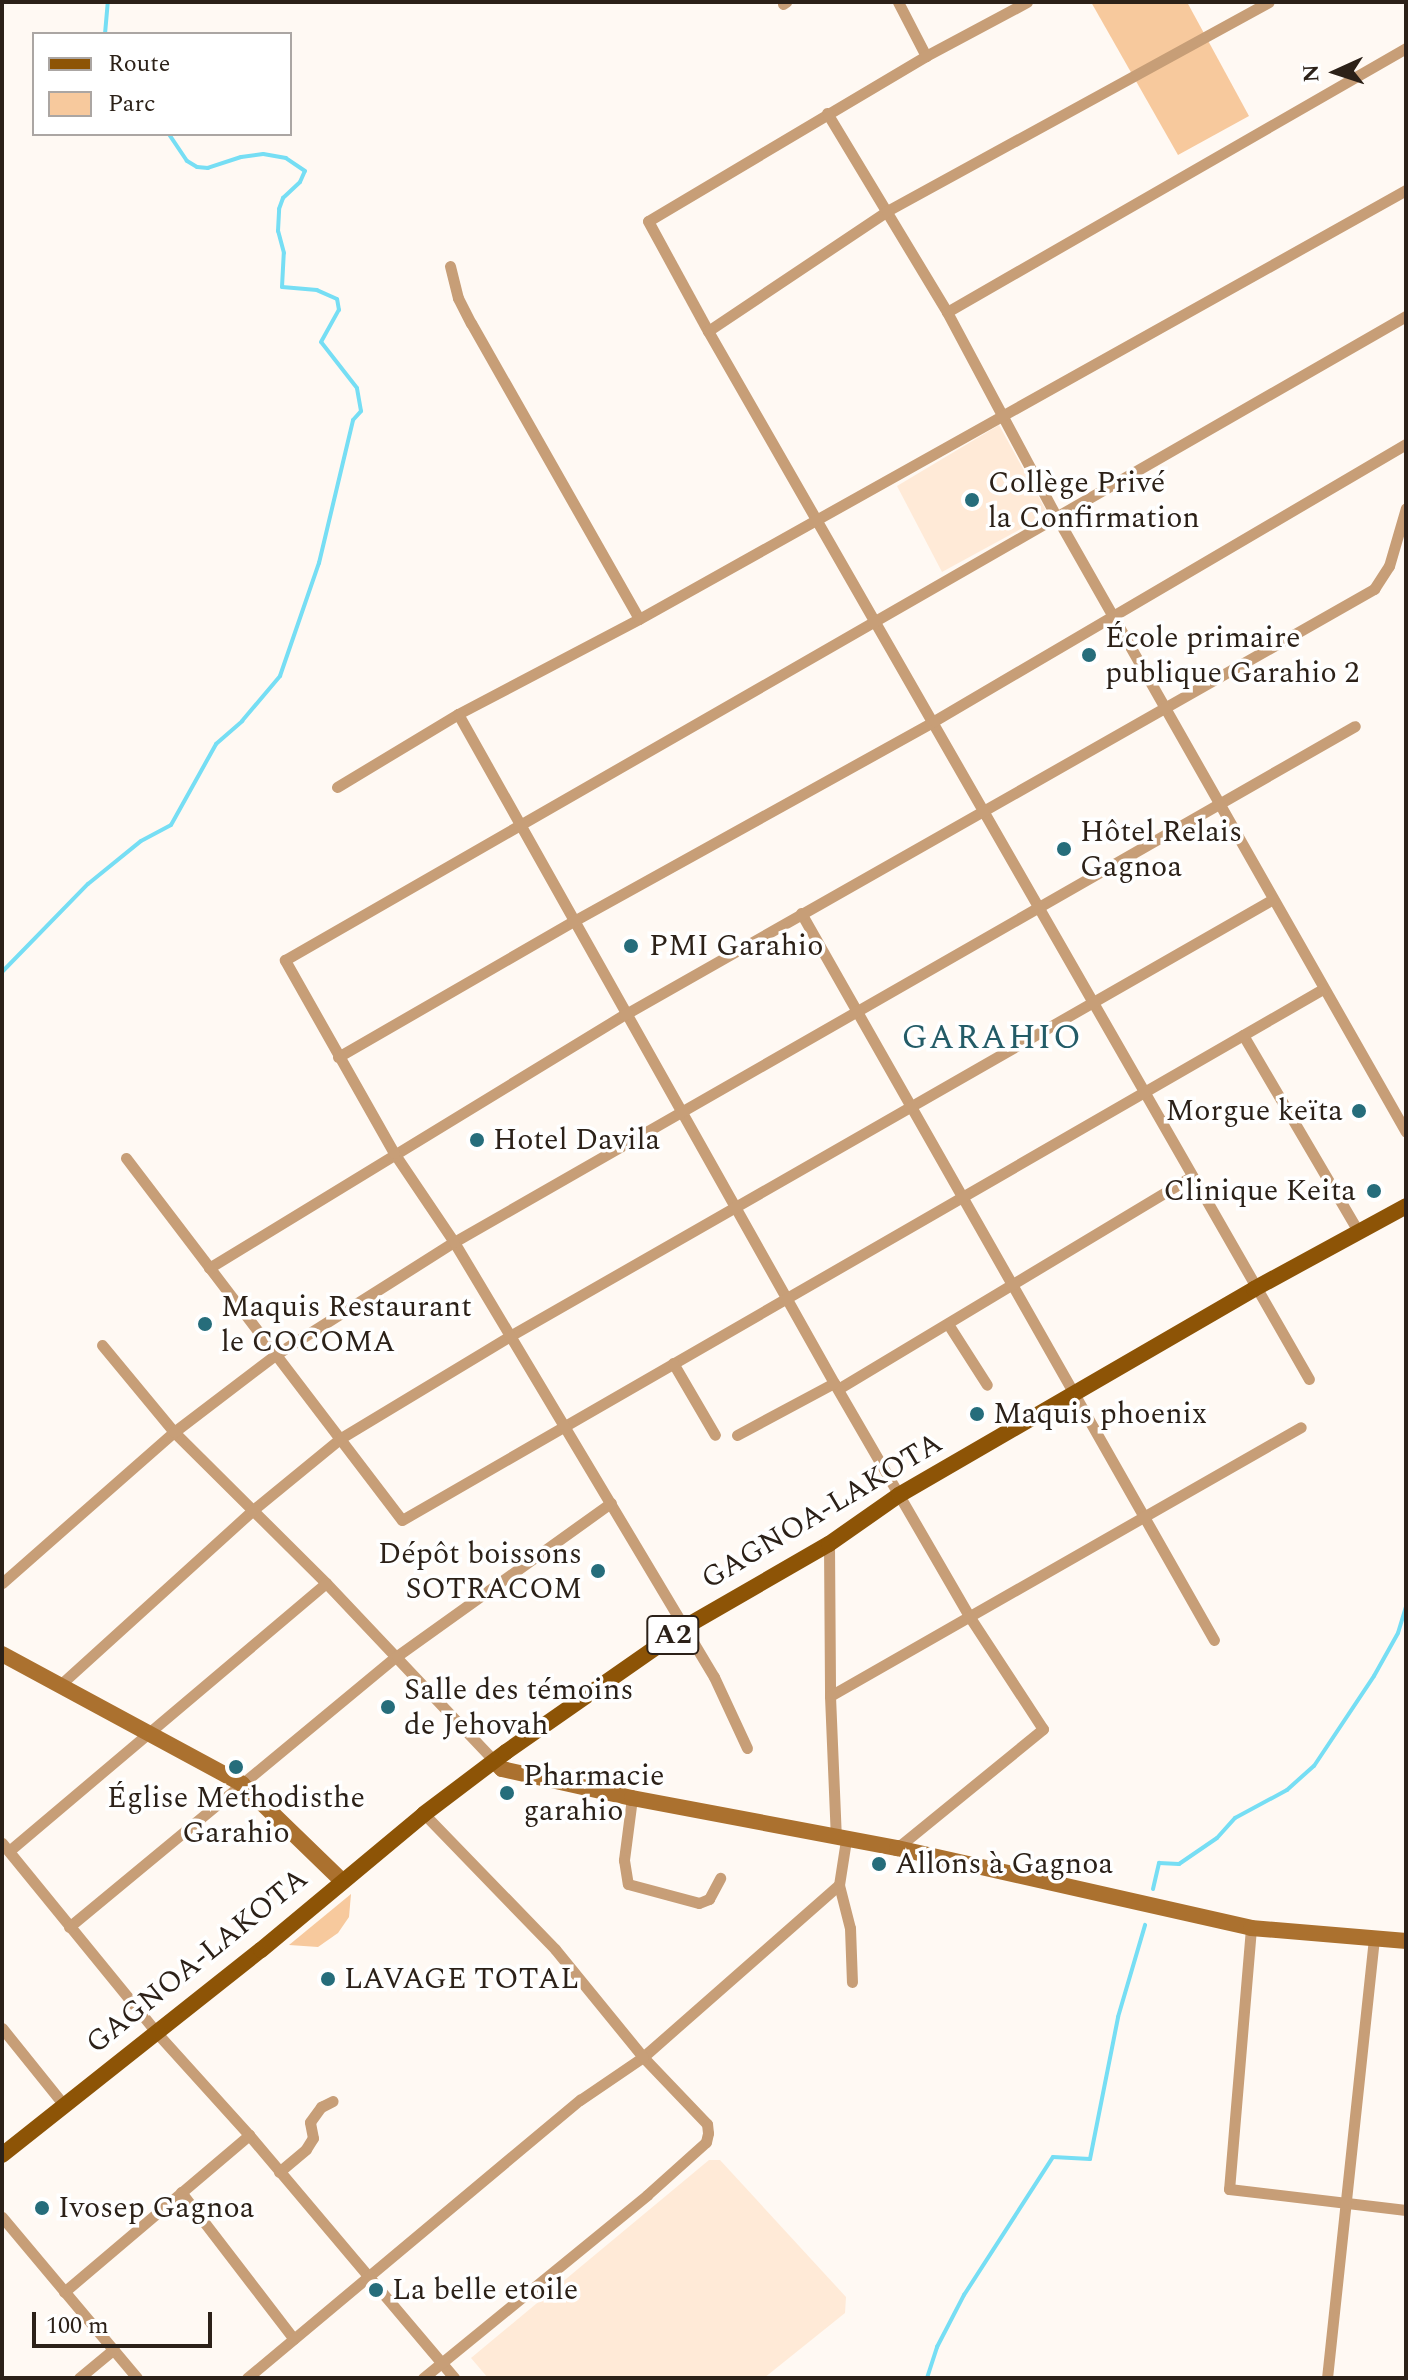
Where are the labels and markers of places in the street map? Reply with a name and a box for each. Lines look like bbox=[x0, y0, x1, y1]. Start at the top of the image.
place label: Collège Privé la Confirmation bbox=[988, 465, 1200, 536]
marker: Collège Privé la Confirmation bbox=[963, 491, 981, 509]
place label: École primaire publique Garahio 2 bbox=[1105, 620, 1359, 690]
marker: École primaire publique Garahio 2 bbox=[1080, 646, 1098, 664]
place label: Hôtel Relais Gagnoa bbox=[1080, 814, 1242, 884]
marker: Hôtel Relais Gagnoa bbox=[1055, 840, 1073, 858]
place label: PMI Garahio bbox=[649, 928, 823, 964]
marker: PMI Garahio bbox=[620, 935, 642, 957]
place label: Morgue keïta bbox=[1166, 1093, 1343, 1129]
marker: Morgue keïta bbox=[1350, 1102, 1368, 1120]
place label: Hotel Davila bbox=[493, 1122, 660, 1158]
marker: Hotel Davila bbox=[468, 1131, 486, 1149]
place label: Clinique Keita bbox=[1164, 1173, 1356, 1209]
marker: Clinique Keita bbox=[1363, 1180, 1385, 1202]
place label: Maquis Restaurant le COCOMA bbox=[221, 1289, 472, 1360]
marker: Maquis Restaurant le COCOMA bbox=[196, 1315, 214, 1333]
place label: Maquis phoenix bbox=[993, 1396, 1207, 1432]
marker: Maquis phoenix bbox=[968, 1405, 986, 1423]
place label: Dépôt boissons SOTRACOM bbox=[378, 1536, 582, 1606]
marker: Dépôt boissons SOTRACOM bbox=[589, 1562, 607, 1580]
place label: Salle des témoins de Jehovah bbox=[404, 1672, 633, 1742]
marker: Salle des témoins de Jehovah bbox=[379, 1698, 397, 1716]
marker: Église Methodisthe Garahio bbox=[227, 1758, 245, 1776]
place label: Pharmacie garahio bbox=[523, 1758, 665, 1828]
place label: Église Methodisthe Garahio bbox=[107, 1780, 365, 1850]
marker: Pharmacie garahio bbox=[498, 1784, 516, 1802]
place label: Allons à Gagnoa bbox=[895, 1846, 1113, 1882]
marker: Allons à Gagnoa bbox=[870, 1855, 888, 1873]
place label: LAVAGE TOTAL bbox=[344, 1961, 579, 1997]
marker: LAVAGE TOTAL bbox=[319, 1970, 337, 1988]
place label: Ivosep Gagnoa bbox=[58, 2190, 254, 2226]
marker: Ivosep Gagnoa bbox=[33, 2199, 51, 2217]
place label: La belle etoile bbox=[392, 2272, 578, 2308]
marker: La belle etoile bbox=[367, 2281, 385, 2299]

